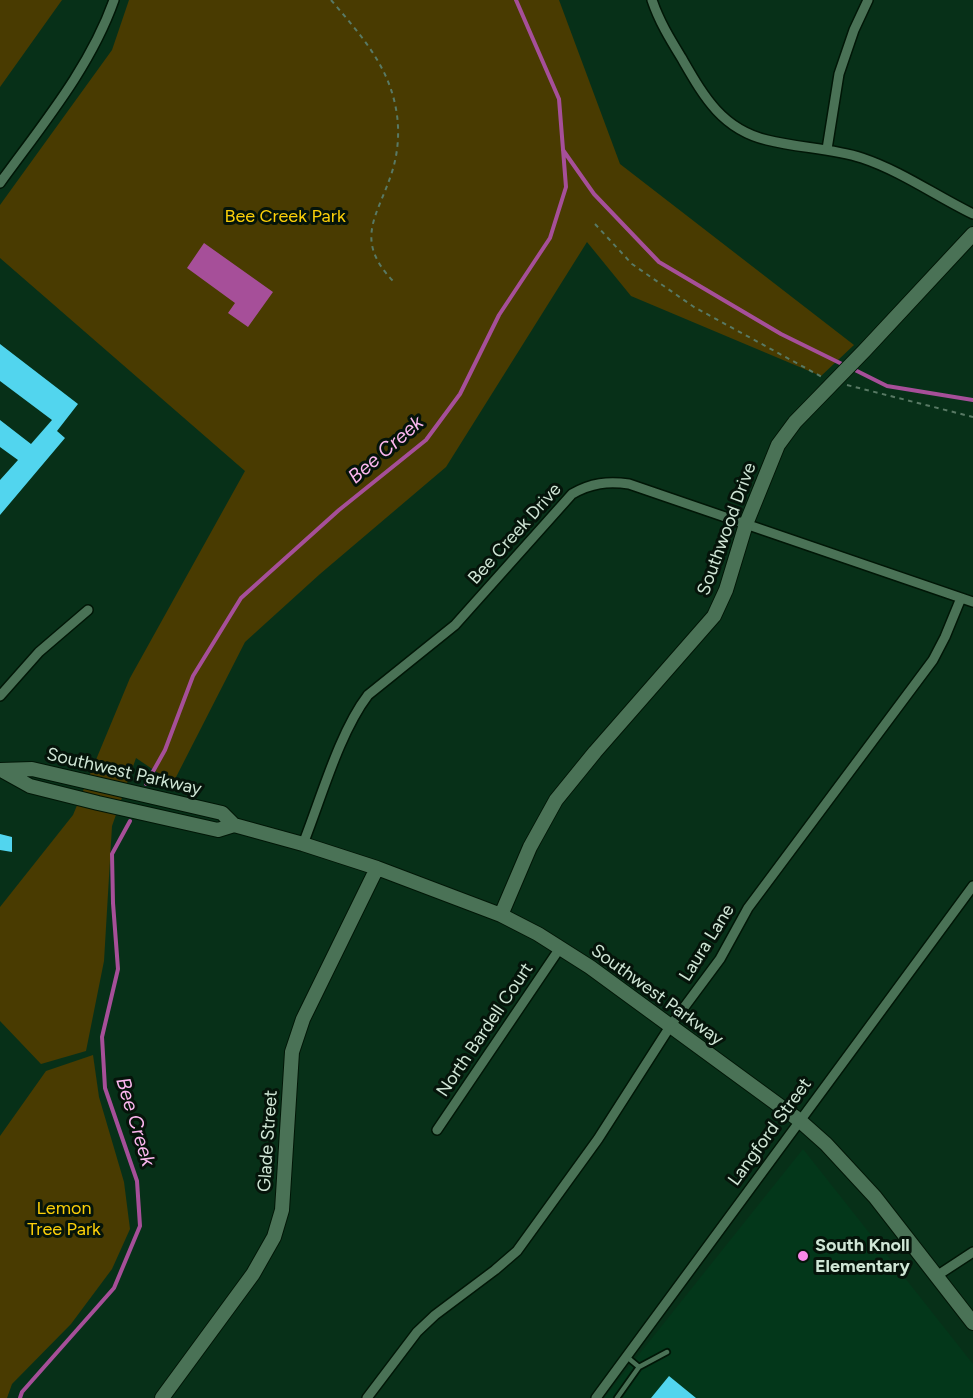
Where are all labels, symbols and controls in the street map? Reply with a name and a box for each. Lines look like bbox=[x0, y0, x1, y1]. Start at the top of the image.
park label: Bee Creek Park bbox=[224, 206, 346, 228]
water label: Bee Creek bbox=[343, 411, 429, 489]
street label: Southwood Drive bbox=[693, 460, 761, 598]
street label: Bee Creek Drive bbox=[464, 479, 566, 589]
street label: Southwest Parkway bbox=[44, 744, 204, 800]
street label: Laura Lane bbox=[675, 901, 739, 985]
street label: Southwest Parkway bbox=[587, 940, 727, 1050]
street label: North Bardell Court bbox=[432, 959, 538, 1101]
street label: Langford Street bbox=[724, 1074, 816, 1190]
water label: Bee Creek bbox=[110, 1075, 160, 1169]
street label: Glade Street bbox=[254, 1089, 282, 1193]
park label: Lemon Tree Park bbox=[27, 1198, 101, 1240]
place label: South Knoll Elementary bbox=[815, 1235, 910, 1278]
marker: South Knoll Elementary bbox=[796, 1249, 810, 1263]

